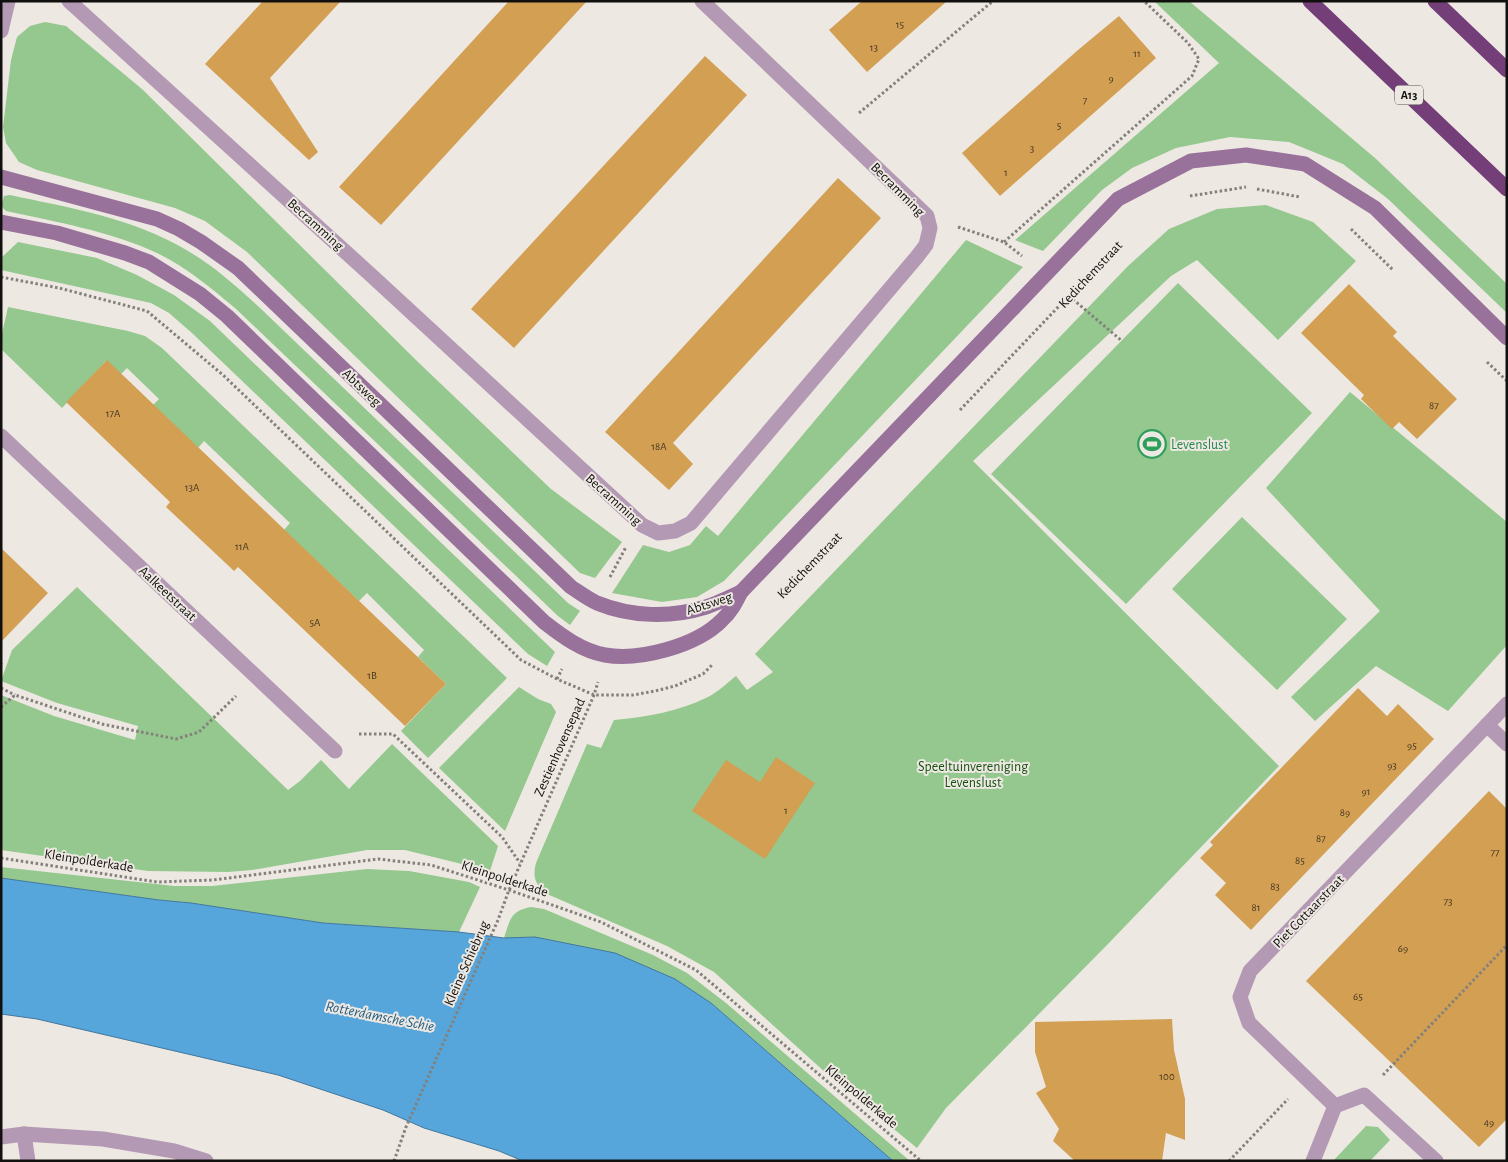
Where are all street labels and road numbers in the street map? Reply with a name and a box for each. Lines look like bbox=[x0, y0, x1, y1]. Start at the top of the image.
road number: A13 bbox=[1395, 86, 1423, 104]
street label: Becramming bbox=[868, 160, 927, 219]
street label: Becramming bbox=[285, 196, 346, 253]
street label: Kedichemstraat bbox=[1056, 238, 1126, 311]
street label: Abtsweg bbox=[339, 366, 383, 409]
street label: Becramming bbox=[583, 471, 644, 528]
street label: Kedichemstraat bbox=[775, 529, 845, 602]
street label: Aalkeetstraat bbox=[136, 564, 199, 624]
street label: Abtsweg bbox=[685, 590, 734, 618]
street label: Zestienhovensepad bbox=[532, 696, 588, 799]
street label: Kleinpolderkade bbox=[43, 847, 134, 875]
street label: Kleinpolderkade bbox=[460, 858, 550, 900]
street label: Piet Cottaarstraat bbox=[1271, 872, 1347, 951]
street label: Kleine Schiebrug bbox=[442, 919, 492, 1008]
street label: Kleinpolderkade bbox=[822, 1062, 900, 1131]

